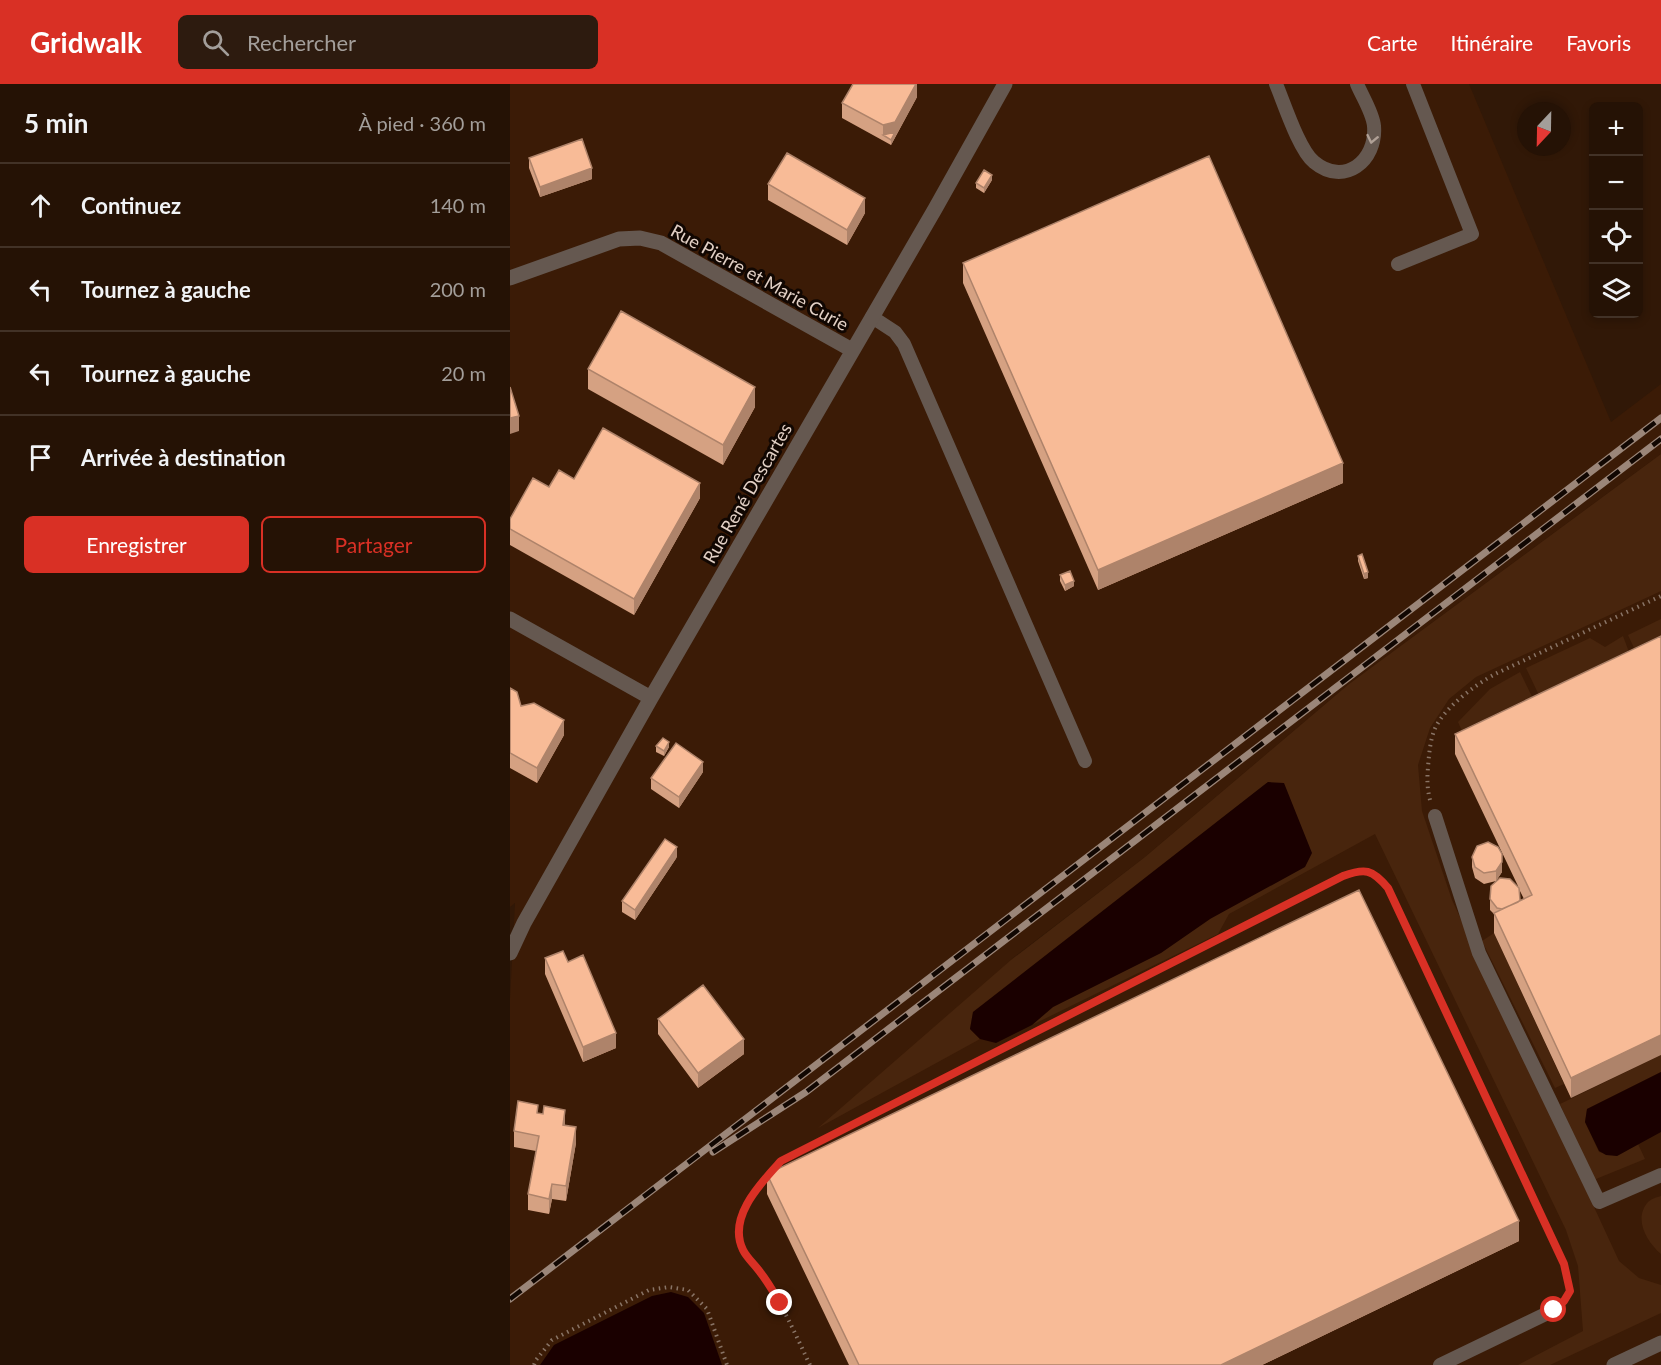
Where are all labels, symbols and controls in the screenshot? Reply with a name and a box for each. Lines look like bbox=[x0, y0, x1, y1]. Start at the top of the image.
search box bbox=[178, 15, 598, 69]
text: Gridwalk bbox=[30, 25, 142, 59]
icon: search bbox=[199, 26, 232, 59]
text: Rechercher bbox=[247, 29, 356, 56]
text: Carte bbox=[1367, 30, 1418, 55]
text: Itinéraire bbox=[1451, 30, 1533, 55]
text: Favoris bbox=[1566, 30, 1631, 55]
north arrow bbox=[1517, 102, 1571, 156]
map controls bbox=[1589, 102, 1643, 318]
button: + bbox=[1589, 102, 1643, 156]
text: 5 min bbox=[24, 107, 88, 139]
text: À pied · 360 m bbox=[358, 111, 486, 135]
one-way arrow bbox=[1366, 133, 1379, 143]
button: − bbox=[1589, 156, 1643, 210]
icon: ahead bbox=[24, 189, 57, 222]
text: Continuez bbox=[81, 192, 181, 219]
text: 140 m bbox=[430, 193, 486, 217]
button: locate bbox=[1589, 210, 1643, 264]
street label: Rue Pierre et Marie Curie bbox=[667, 219, 853, 335]
button: layers bbox=[1589, 264, 1643, 318]
icon: left bbox=[24, 273, 57, 306]
text: Tournez à gauche bbox=[81, 276, 251, 303]
text: 200 m bbox=[430, 277, 486, 301]
icon: left bbox=[24, 357, 57, 390]
text: Tournez à gauche bbox=[81, 360, 251, 387]
text: 20 m bbox=[441, 361, 486, 385]
street label: Rue René Descartes bbox=[698, 419, 796, 567]
icon: arrive bbox=[24, 441, 57, 474]
text: Arrivée à destination bbox=[81, 444, 286, 471]
button: Enregistrer bbox=[24, 516, 249, 573]
button: Partager bbox=[261, 516, 486, 573]
route end bbox=[766, 1289, 792, 1315]
route start bbox=[1540, 1296, 1566, 1322]

